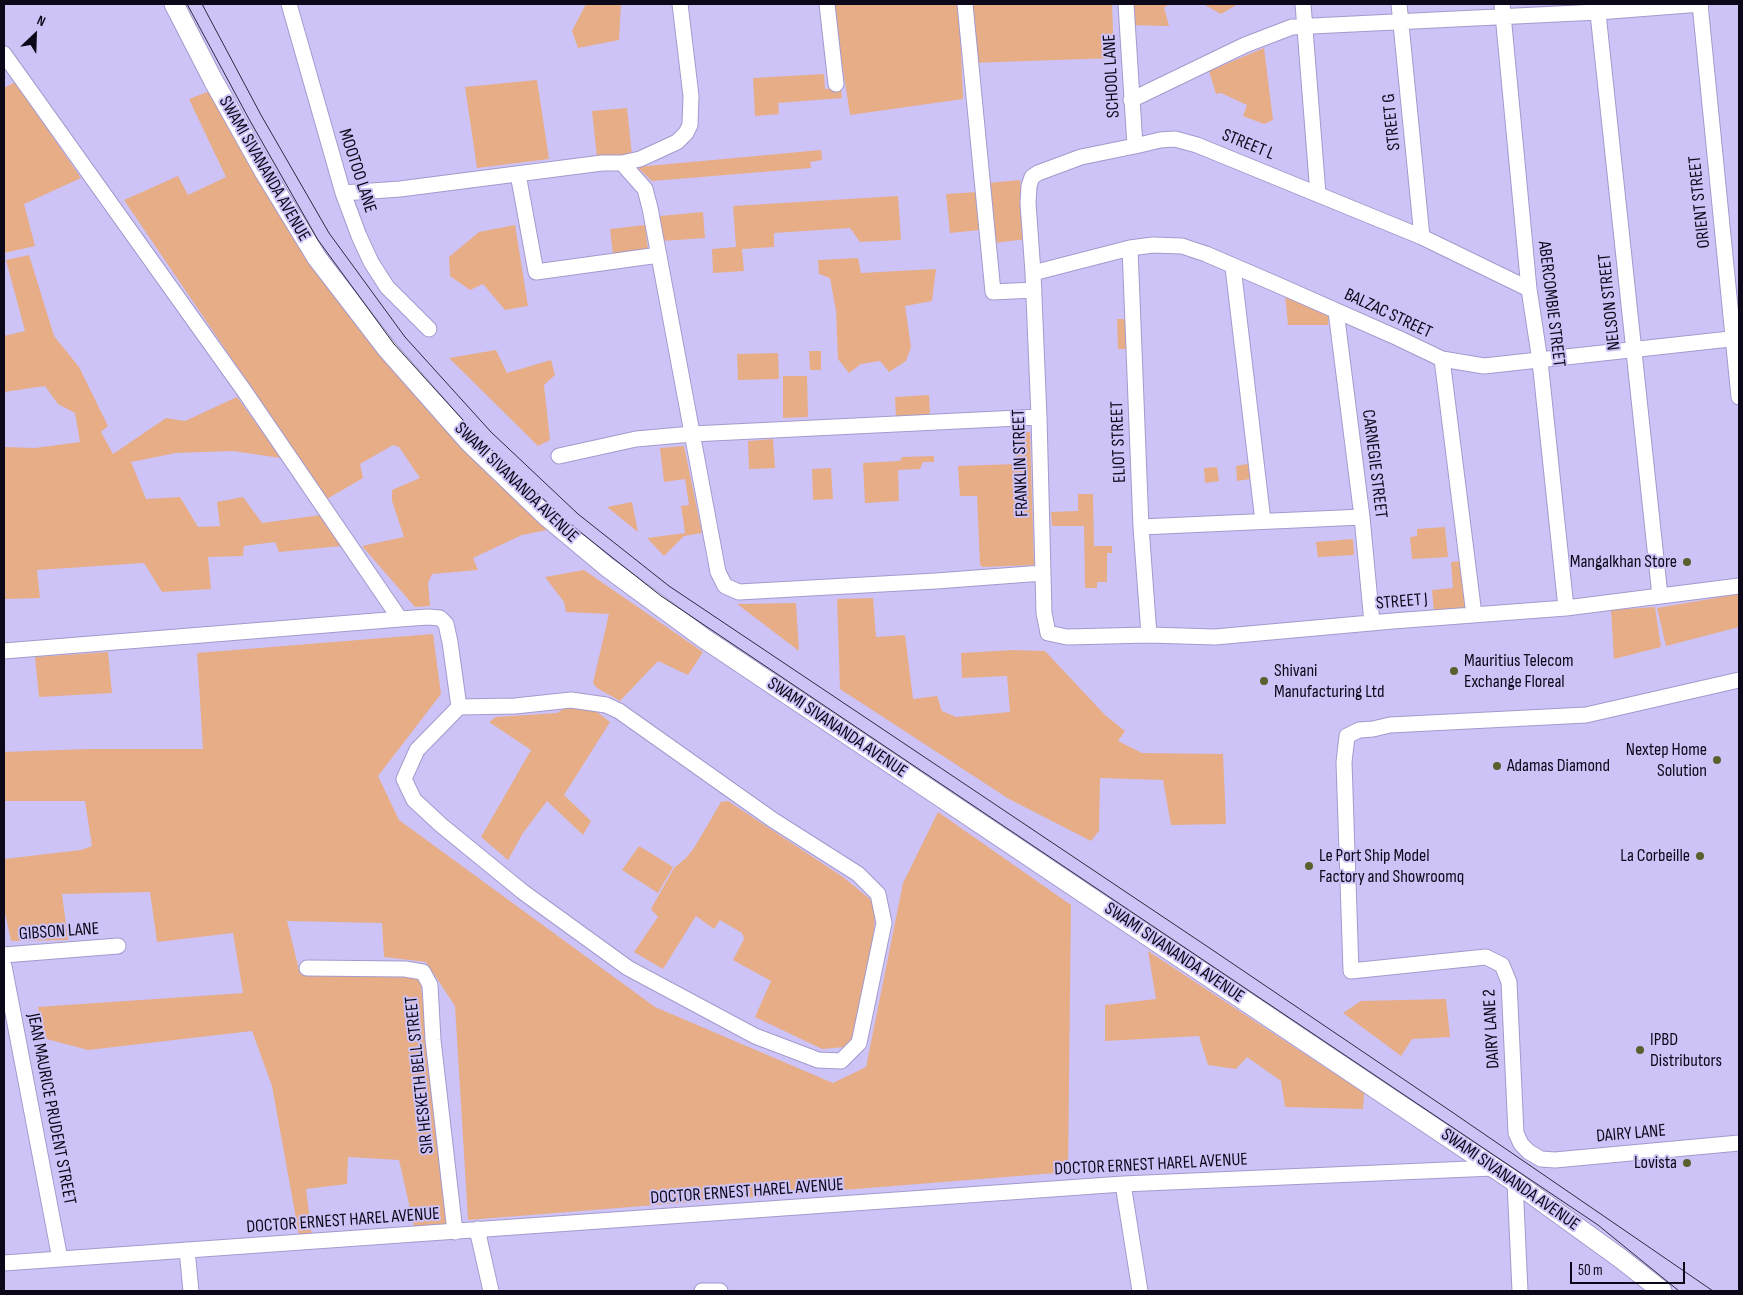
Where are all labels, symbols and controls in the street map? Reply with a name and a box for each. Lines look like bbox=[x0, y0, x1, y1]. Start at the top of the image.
north arrow bbox=[10, 10, 60, 60]
text: N bbox=[34, 12, 48, 30]
street label: SCHOOL LANE bbox=[1099, 34, 1125, 118]
street label: STREET G bbox=[1378, 92, 1406, 152]
street label: SWAMI SIVANANDA AVENUE bbox=[214, 93, 314, 245]
street label: STREET L bbox=[1219, 125, 1277, 165]
street label: MOOTOO LANE bbox=[333, 126, 381, 216]
street label: ORIENT STREET bbox=[1684, 155, 1716, 249]
street label: ABERCOMBIE STREET bbox=[1533, 240, 1569, 368]
street label: NELSON STREET bbox=[1594, 253, 1626, 351]
street label: BALZAC STREET bbox=[1341, 284, 1435, 344]
street label: ELIOT STREET bbox=[1107, 401, 1131, 483]
street label: CARNEGIE STREET bbox=[1357, 408, 1391, 520]
street label: FRANKLIN STREET bbox=[1008, 409, 1034, 517]
street label: SWAMI SIVANANDA AVENUE bbox=[450, 418, 582, 548]
place label: Mangalkhan Store bbox=[1570, 551, 1677, 573]
marker: Mangalkhan Store bbox=[1681, 556, 1693, 568]
street label: STREET J bbox=[1375, 589, 1429, 615]
place label: Mauritius Telecom Exchange Floreal bbox=[1464, 650, 1573, 692]
place label: Shivani Manufacturing Ltd bbox=[1274, 660, 1384, 702]
marker: Mauritius Telecom Exchange Floreal bbox=[1448, 665, 1460, 677]
street label: SWAMI SIVANANDA AVENUE bbox=[763, 673, 911, 783]
marker: Shivani Manufacturing Ltd bbox=[1258, 675, 1270, 687]
place label: Nextep Home Solution bbox=[1626, 739, 1707, 782]
marker: Nextep Home Solution bbox=[1711, 754, 1723, 766]
place label: Adamas Diamond bbox=[1507, 755, 1610, 777]
marker: Adamas Diamond bbox=[1491, 760, 1503, 772]
place label: Le Port Ship Model Factory and Showroomq bbox=[1319, 845, 1464, 888]
place label: La Corbeille bbox=[1620, 845, 1690, 867]
marker: La Corbeille bbox=[1694, 850, 1706, 862]
marker: Le Port Ship Model Factory and Showroomq bbox=[1303, 860, 1315, 872]
street label: SWAMI SIVANANDA AVENUE bbox=[1100, 898, 1248, 1008]
street label: GIBSON LANE bbox=[18, 918, 100, 946]
street label: DAIRY LANE 2 bbox=[1479, 989, 1505, 1069]
street label: SIR HESKETH BELL STREET bbox=[401, 995, 439, 1155]
street label: JEAN MAURICE PRUDENT STREET bbox=[22, 1011, 80, 1207]
place label: IPBD Distributors bbox=[1650, 1029, 1722, 1072]
marker: IPBD Distributors bbox=[1634, 1044, 1646, 1056]
street label: DAIRY LANE bbox=[1595, 1120, 1667, 1148]
street label: SWAMI SIVANANDA AVENUE bbox=[1437, 1124, 1583, 1236]
street label: DOCTOR ERNEST HAREL AVENUE bbox=[1054, 1149, 1248, 1181]
place label: Lovista bbox=[1634, 1152, 1677, 1174]
marker: Lovista bbox=[1681, 1157, 1693, 1169]
street label: DOCTOR ERNEST HAREL AVENUE bbox=[650, 1174, 844, 1210]
street label: DOCTOR ERNEST HAREL AVENUE bbox=[246, 1203, 440, 1239]
scale bar bbox=[1573, 1252, 1688, 1284]
text: 50 m bbox=[1578, 1261, 1603, 1280]

